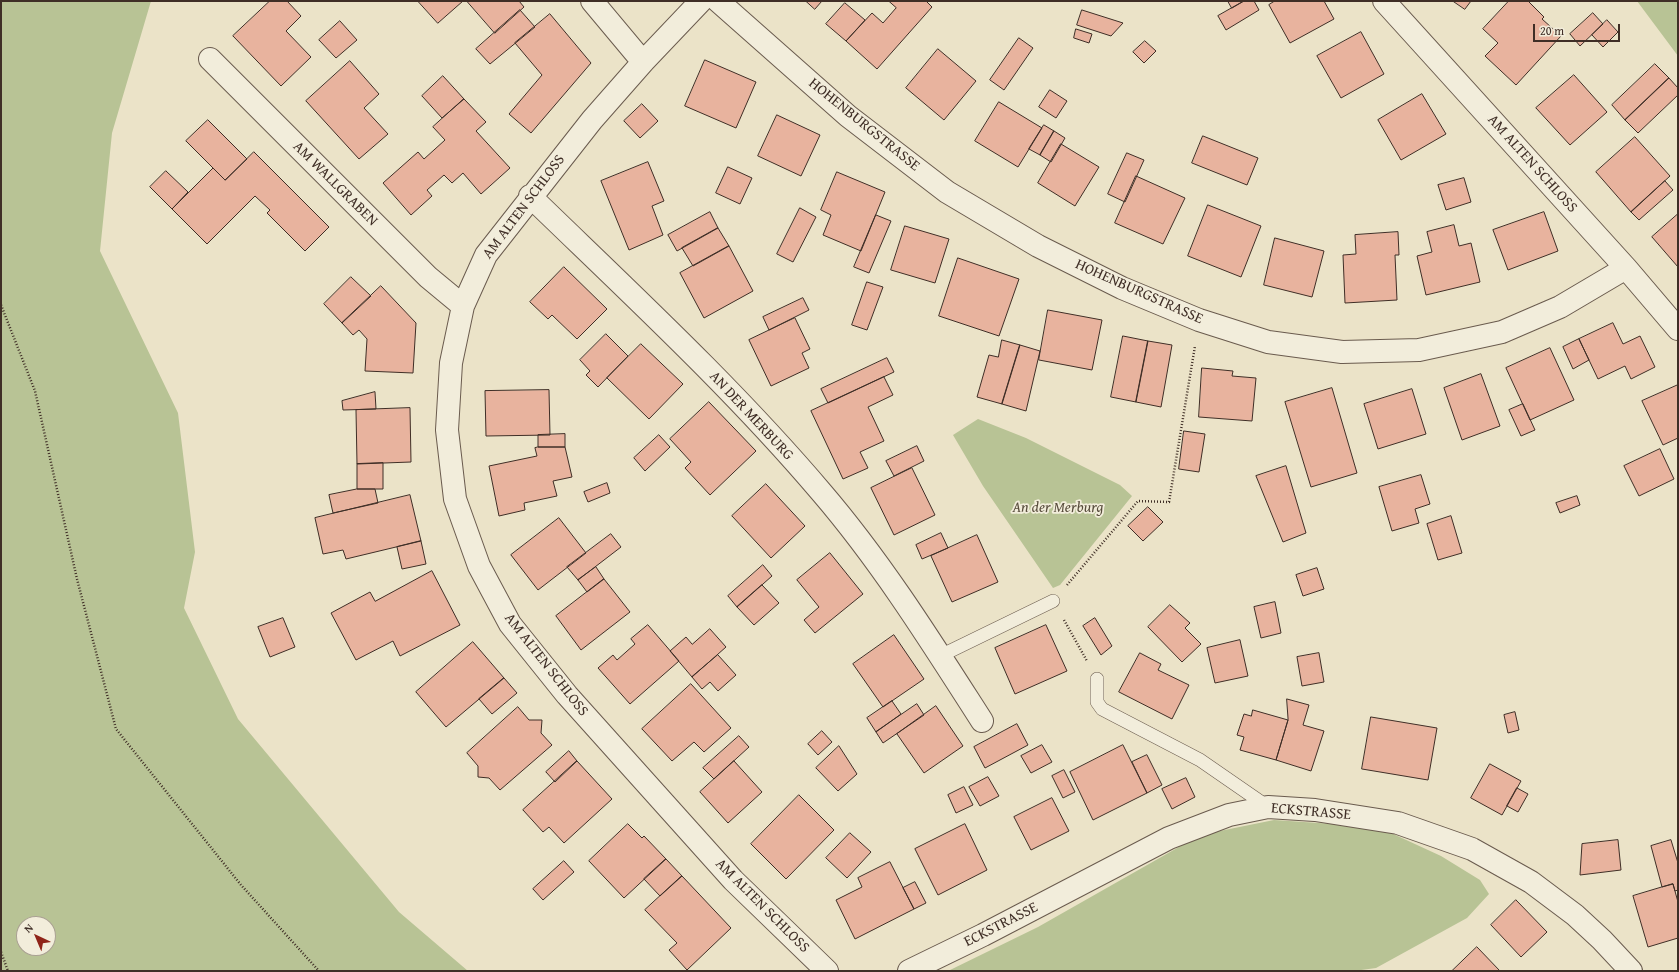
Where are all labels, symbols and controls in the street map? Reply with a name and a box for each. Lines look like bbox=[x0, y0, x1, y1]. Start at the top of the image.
scale bar bbox=[1535, 16, 1622, 42]
text: 20 m bbox=[1540, 22, 1564, 39]
street label: HOHENBURGSTRASSE bbox=[805, 75, 923, 175]
street label: AM ALTEN SCHLOSS bbox=[1483, 111, 1581, 217]
street label: AM WALLGRABEN bbox=[289, 138, 381, 230]
street label: AM ALTEN SCHLOSS bbox=[479, 151, 569, 263]
street label: HOHENBURGSTRASSE bbox=[1072, 256, 1206, 328]
street label: AN DER MERBURG bbox=[705, 368, 797, 464]
park label: An der Merburg bbox=[1013, 499, 1103, 517]
street label: AM ALTEN SCHLOSS bbox=[500, 610, 592, 720]
street label: ECKSTRASSE bbox=[1270, 800, 1352, 824]
street label: AM ALTEN SCHLOSS bbox=[711, 855, 813, 957]
street label: ECKSTRASSE bbox=[961, 899, 1041, 951]
north arrow bbox=[16, 916, 56, 956]
text: N bbox=[20, 920, 37, 936]

